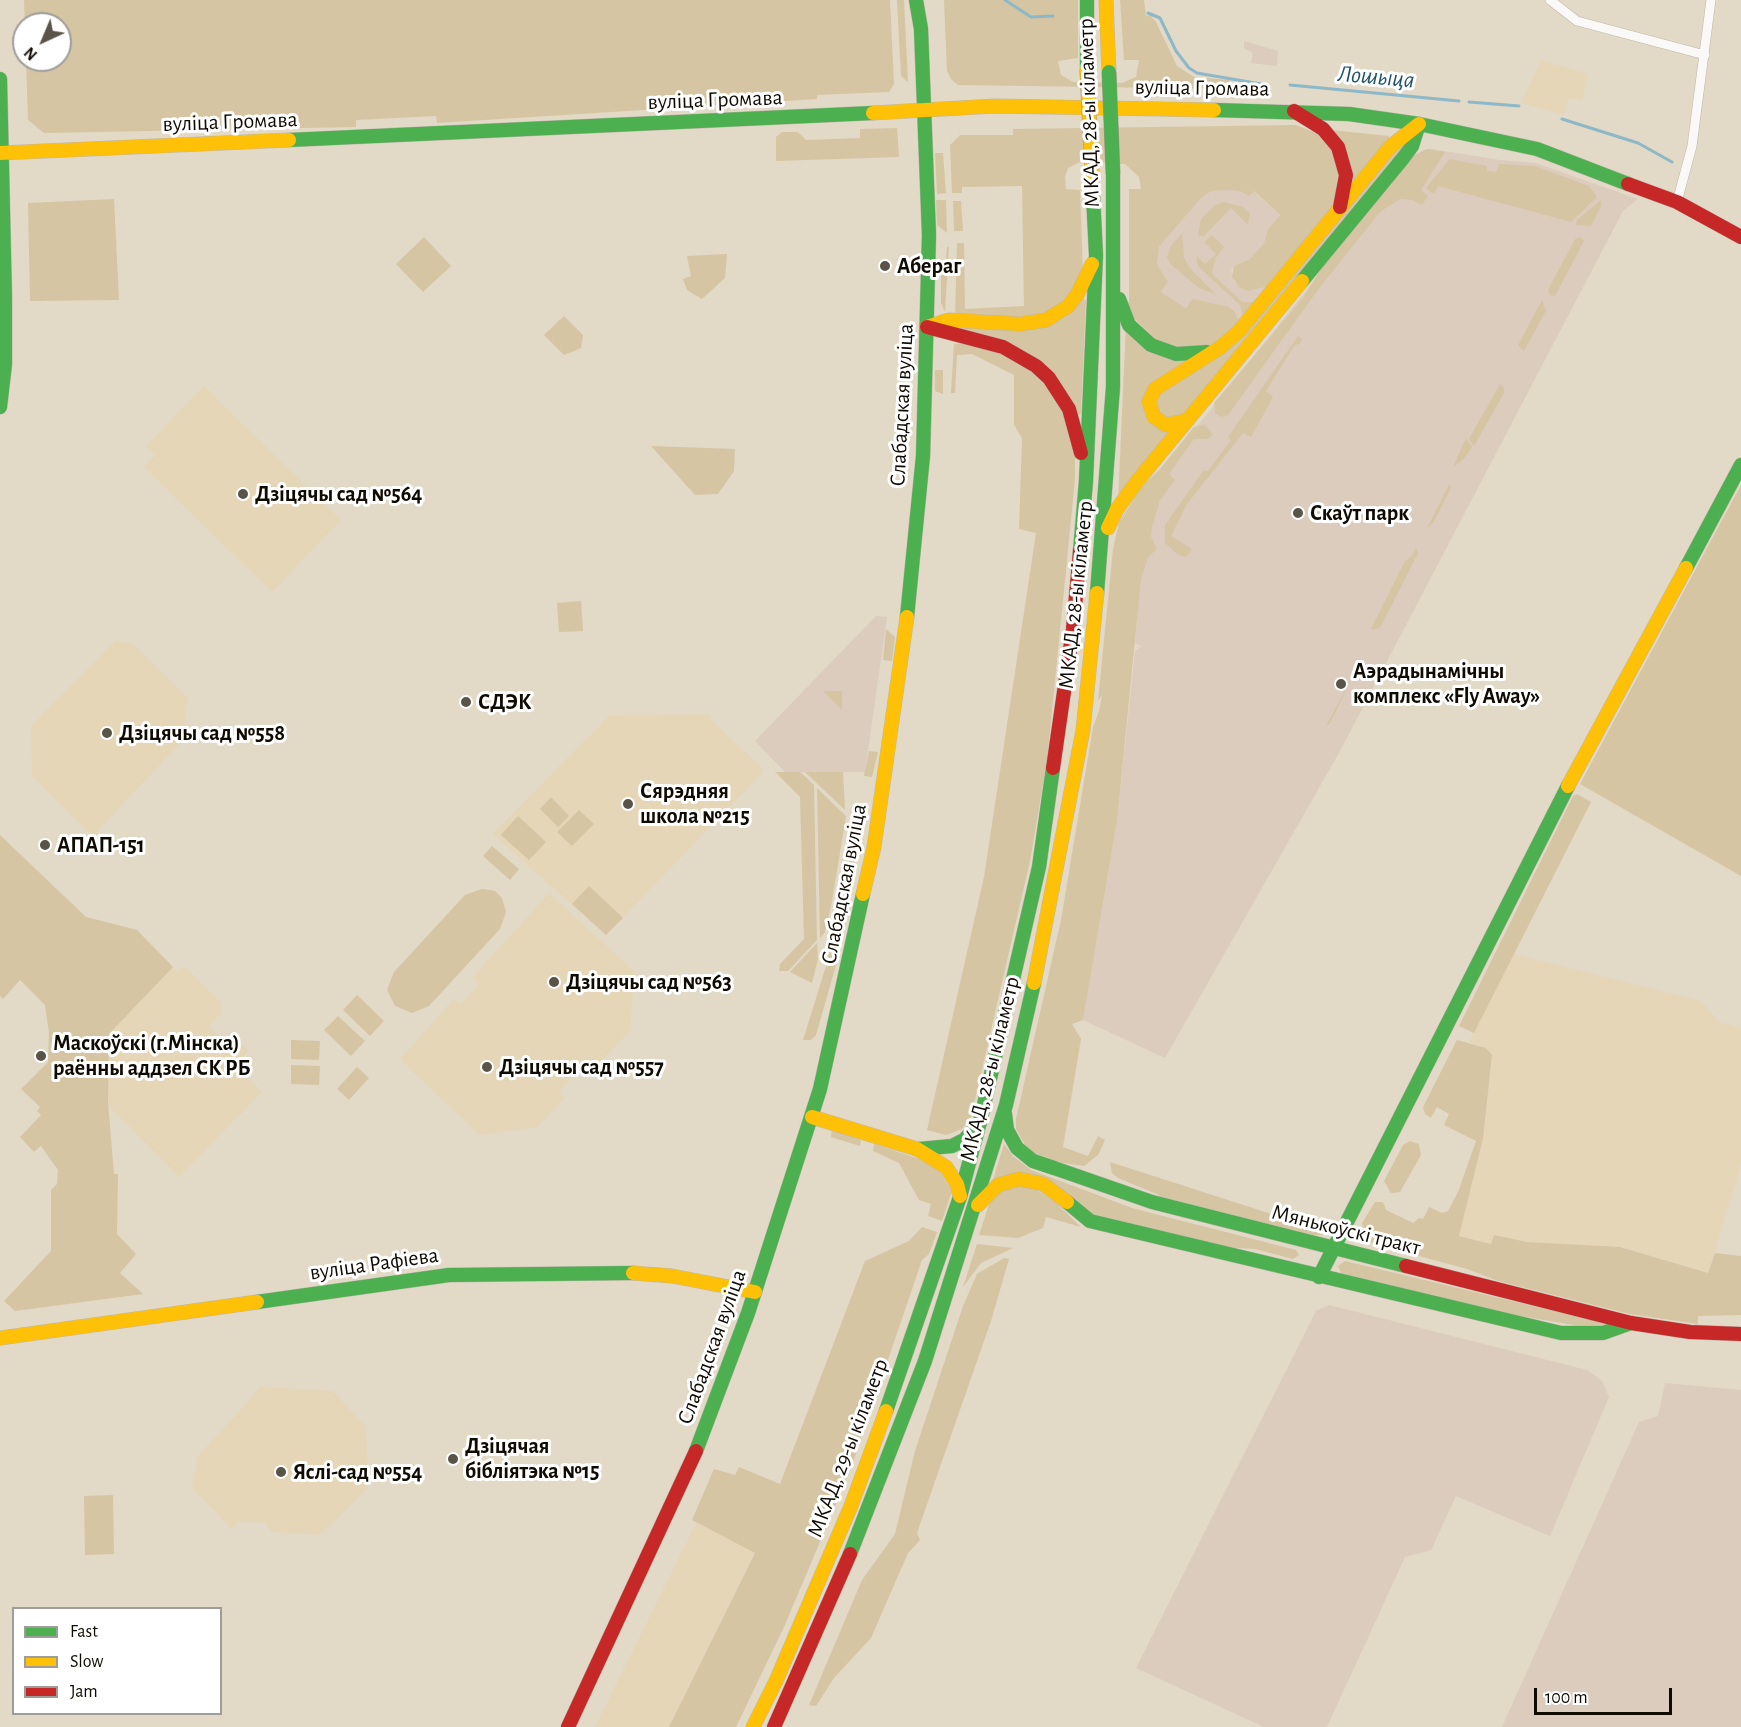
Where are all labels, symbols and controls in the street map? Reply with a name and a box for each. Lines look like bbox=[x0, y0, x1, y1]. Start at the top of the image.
north arrow bbox=[12, 12, 72, 72]
street label: МКАД, 28-ы кіламетр bbox=[1073, 18, 1105, 208]
text: N bbox=[21, 44, 40, 63]
water label: Лошыца bbox=[1336, 59, 1416, 95]
street label: вуліца Громава bbox=[1134, 74, 1270, 102]
street label: вуліца Громава bbox=[647, 84, 783, 116]
street label: вуліца Громава bbox=[162, 106, 298, 138]
place label: Абераг bbox=[897, 253, 961, 279]
marker: Абераг bbox=[878, 259, 892, 273]
street label: Слабадская вуліца bbox=[885, 323, 919, 487]
place label: Дзіцячы сад №564 bbox=[255, 481, 422, 507]
marker: Дзіцячы сад №564 bbox=[236, 487, 250, 501]
street label: МКАД, 28-ы кіламетр bbox=[1053, 499, 1099, 691]
place label: Скаўт парк bbox=[1310, 500, 1409, 526]
marker: Скаўт парк bbox=[1291, 506, 1305, 520]
place label: Аэрадынамічны комплекс «Fly Away» bbox=[1353, 658, 1540, 710]
marker: Аэрадынамічны комплекс «Fly Away» bbox=[1334, 677, 1348, 691]
place label: СДЭК bbox=[478, 689, 531, 715]
marker: СДЭК bbox=[459, 695, 473, 709]
place label: Дзіцячы сад №558 bbox=[119, 720, 285, 746]
marker: Дзіцячы сад №558 bbox=[100, 726, 114, 740]
place label: Сярэдняя школа №215 bbox=[640, 778, 750, 830]
marker: Сярэдняя школа №215 bbox=[621, 797, 635, 811]
street label: Слабадская вуліца bbox=[816, 802, 872, 966]
place label: АПАП-151 bbox=[57, 832, 145, 858]
marker: АПАП-151 bbox=[38, 838, 52, 852]
place label: Дзіцячы сад №563 bbox=[566, 969, 732, 995]
street label: МКАД, 28-ы кіламетр bbox=[954, 974, 1026, 1164]
marker: Дзіцячы сад №563 bbox=[547, 975, 561, 989]
place label: Маскоўскі (г.Мінска) раённы аддзел СК РБ bbox=[53, 1030, 251, 1082]
marker: Маскоўскі (г.Мінска) раённы аддзел СК РБ bbox=[34, 1049, 48, 1063]
place label: Дзіцячы сад №557 bbox=[499, 1054, 664, 1080]
marker: Дзіцячы сад №557 bbox=[480, 1060, 494, 1074]
street label: Мянькоўскі тракт bbox=[1269, 1199, 1423, 1261]
street label: вуліца Рафіева bbox=[308, 1242, 440, 1286]
street label: Слабадская вуліца bbox=[672, 1266, 752, 1428]
street label: МКАД, 29-ы кіламетр bbox=[802, 1355, 894, 1541]
place label: Дзіцячая бібліятэка №15 bbox=[465, 1433, 599, 1484]
marker: Дзіцячая бібліятэка №15 bbox=[446, 1452, 460, 1466]
place label: Яслі-сад №554 bbox=[293, 1459, 422, 1485]
marker: Яслі-сад №554 bbox=[274, 1465, 288, 1479]
legend bbox=[12, 1607, 222, 1715]
text: Fast bbox=[70, 1623, 98, 1641]
text: Slow bbox=[70, 1653, 103, 1671]
scale bar bbox=[1537, 1676, 1675, 1714]
text: Jam bbox=[70, 1683, 98, 1701]
text: 100 m bbox=[1545, 1689, 1588, 1707]

